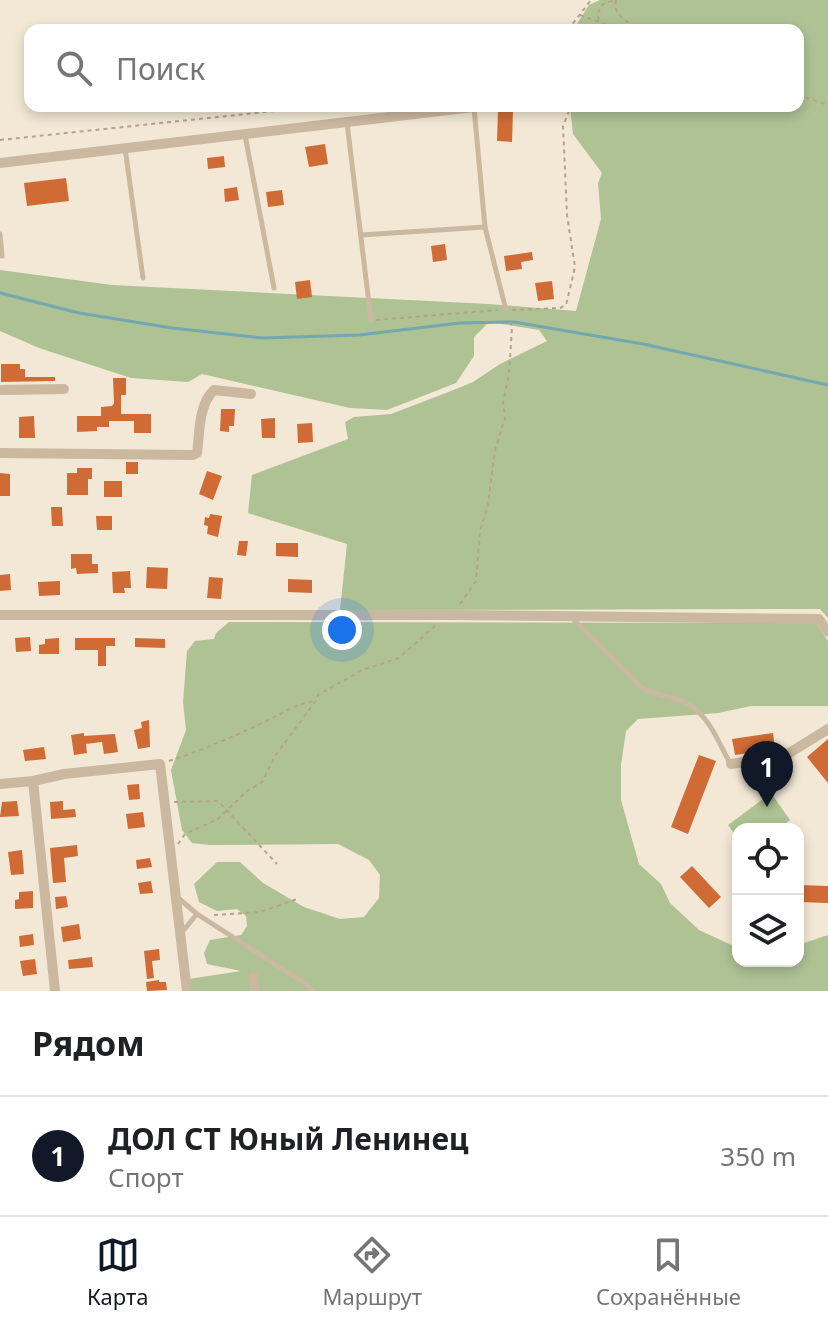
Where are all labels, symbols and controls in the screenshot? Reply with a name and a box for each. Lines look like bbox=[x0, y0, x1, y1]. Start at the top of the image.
search box bbox=[24, 24, 804, 112]
icon: search bbox=[52, 46, 96, 90]
text: Поиск bbox=[116, 48, 205, 89]
your location bbox=[322, 610, 362, 650]
pin: 1 bbox=[741, 741, 793, 807]
map controls bbox=[732, 823, 804, 967]
button: locate bbox=[732, 823, 804, 895]
button: layers bbox=[732, 895, 804, 967]
text: Рядом bbox=[32, 1020, 145, 1066]
text: ДОЛ СТ Юный Ленинец bbox=[108, 1118, 468, 1159]
text: 1 bbox=[51, 1138, 65, 1174]
text: 350 m bbox=[720, 1138, 796, 1174]
text: Спорт bbox=[108, 1159, 183, 1195]
tab: Карта bbox=[87, 1233, 148, 1311]
tab: Маршрут bbox=[322, 1233, 422, 1311]
tab: Сохранённые bbox=[596, 1233, 741, 1311]

